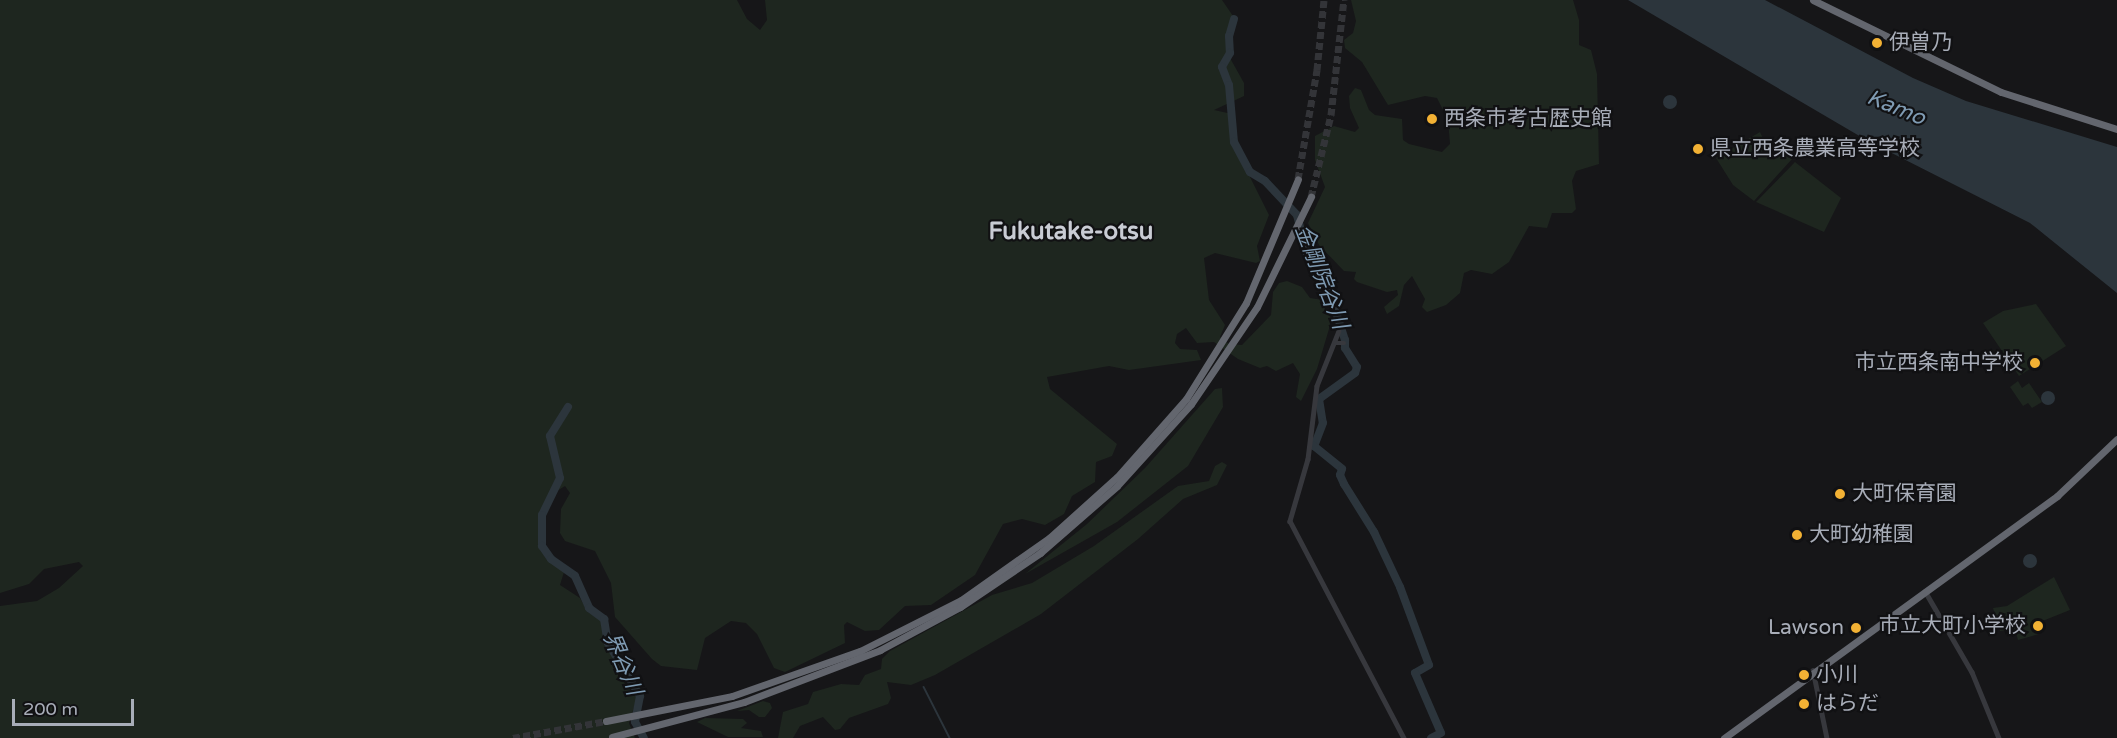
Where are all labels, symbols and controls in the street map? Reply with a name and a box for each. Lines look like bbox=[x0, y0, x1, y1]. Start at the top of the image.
place label: 伊曽乃 bbox=[1889, 30, 1952, 56]
marker: 伊曽乃 bbox=[1870, 36, 1884, 50]
water label: Kamo bbox=[1863, 84, 1929, 132]
place label: 西条市考古歴史館 bbox=[1444, 106, 1612, 132]
marker: 西条市考古歴史館 bbox=[1425, 112, 1439, 126]
place label: 県立西条農業高等学校 bbox=[1710, 136, 1920, 162]
marker: 県立西条農業高等学校 bbox=[1691, 142, 1705, 156]
district label: Fukutake-otsu bbox=[989, 218, 1153, 246]
water label: 金剛院谷川 bbox=[1289, 221, 1353, 333]
place label: 市立西条南中学校 bbox=[1855, 350, 2023, 376]
marker: 市立西条南中学校 bbox=[2028, 356, 2042, 370]
place label: 大町保育園 bbox=[1852, 481, 1957, 507]
marker: 大町保育園 bbox=[1833, 487, 1847, 501]
place label: 大町幼稚園 bbox=[1809, 522, 1914, 548]
marker: 大町幼稚園 bbox=[1790, 528, 1804, 542]
place label: 市立大町小学校 bbox=[1879, 613, 2026, 639]
place label: Lawson bbox=[1768, 615, 1844, 641]
marker: 市立大町小学校 bbox=[2031, 619, 2045, 633]
marker: Lawson bbox=[1849, 621, 1863, 635]
water label: 界谷川 bbox=[597, 628, 647, 700]
place label: 小川 bbox=[1816, 662, 1858, 688]
marker: 小川 bbox=[1797, 668, 1811, 682]
scale bar bbox=[15, 687, 136, 725]
place label: はらだ bbox=[1816, 691, 1879, 717]
marker: はらだ bbox=[1797, 697, 1811, 711]
text: 200 m bbox=[23, 698, 78, 720]

